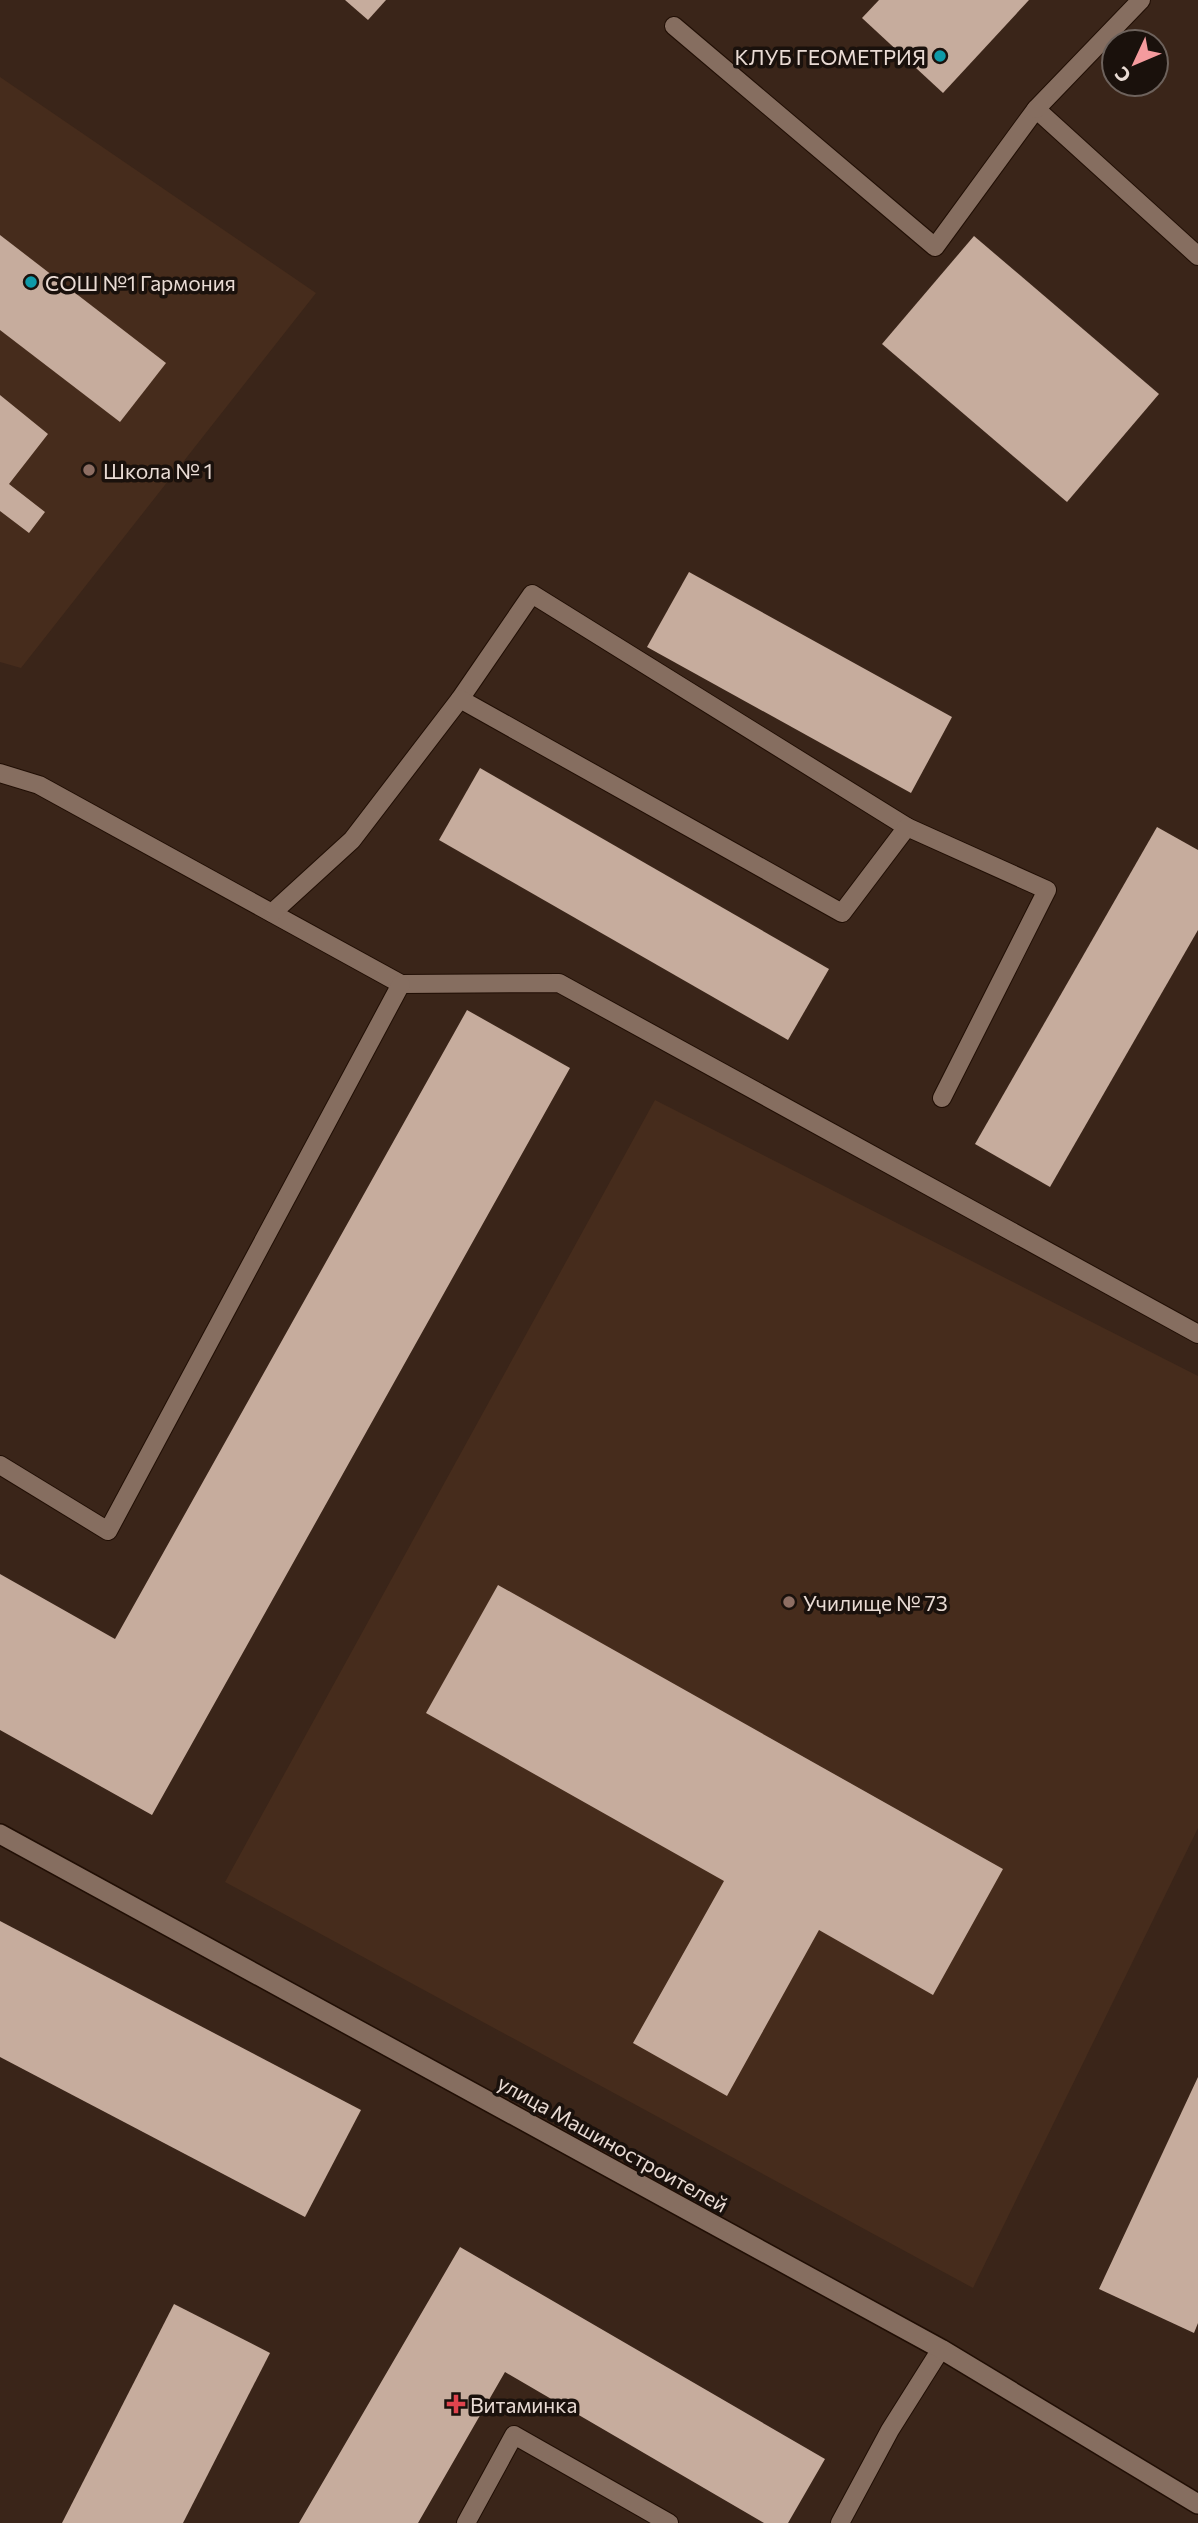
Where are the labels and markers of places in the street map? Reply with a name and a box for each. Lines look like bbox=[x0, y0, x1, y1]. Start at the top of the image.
place label: КЛУБ ГЕОМЕТРИЯ bbox=[735, 44, 926, 69]
marker: КЛУБ ГЕОМЕТРИЯ bbox=[932, 48, 948, 64]
place label: СОШ №1 Гармония bbox=[45, 270, 236, 295]
marker: СОШ №1 Гармония bbox=[23, 274, 39, 290]
place label: Школа № 1 bbox=[103, 458, 213, 483]
marker: Школа № 1 bbox=[81, 462, 97, 478]
place label: Училище № 73 bbox=[803, 1590, 948, 1615]
marker: Училище № 73 bbox=[781, 1594, 797, 1610]
place label: Витаминка bbox=[470, 2392, 577, 2417]
marker: Витаминка bbox=[448, 2396, 464, 2412]

